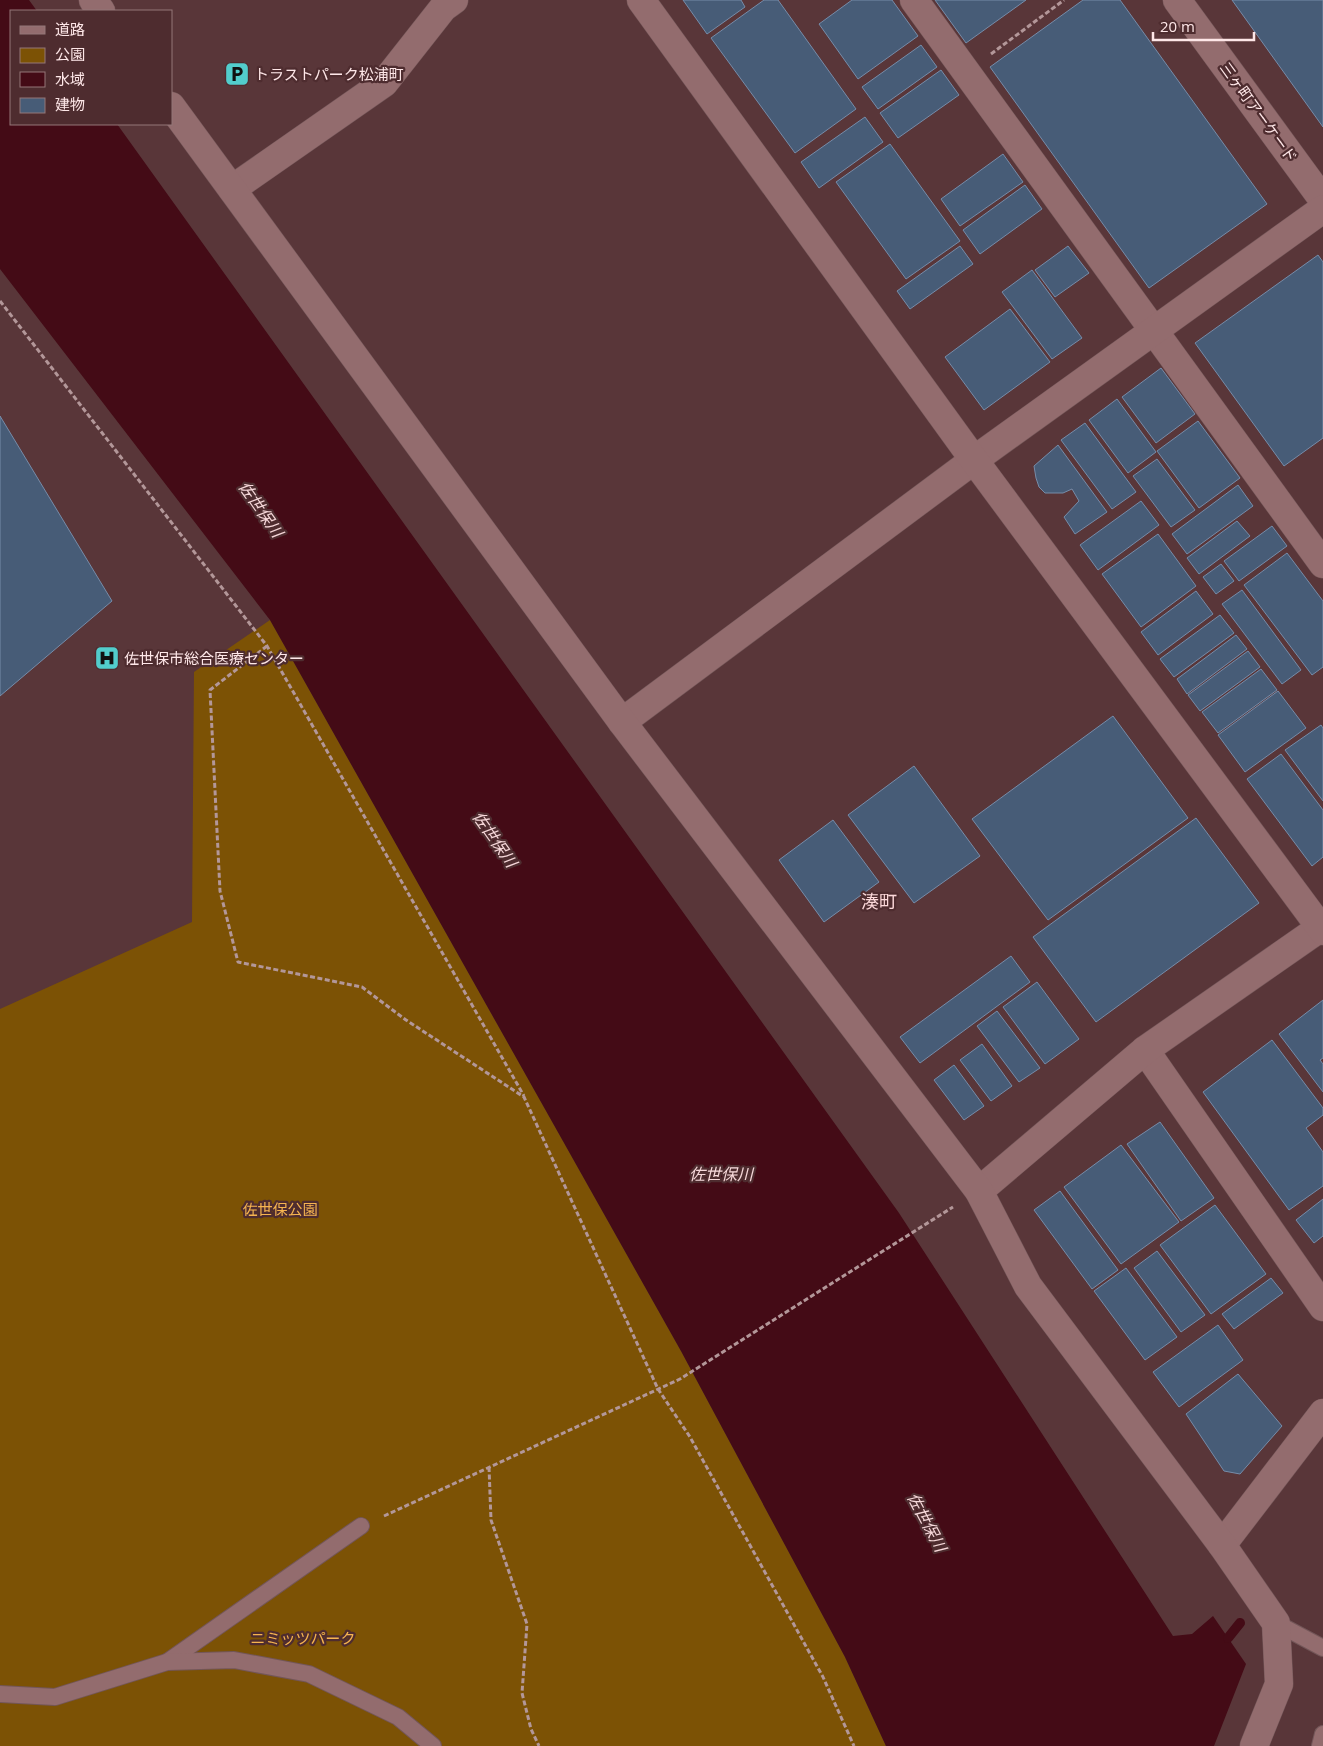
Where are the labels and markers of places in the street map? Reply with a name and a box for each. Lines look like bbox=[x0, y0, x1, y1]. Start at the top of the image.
parking icon: トラストパーク松浦町 bbox=[224, 61, 250, 87]
place label: トラストパーク松浦町 bbox=[254, 64, 404, 84]
hospital icon: 佐世保市総合医療センター bbox=[94, 645, 120, 671]
place label: 佐世保市総合医療センター bbox=[124, 648, 304, 668]

